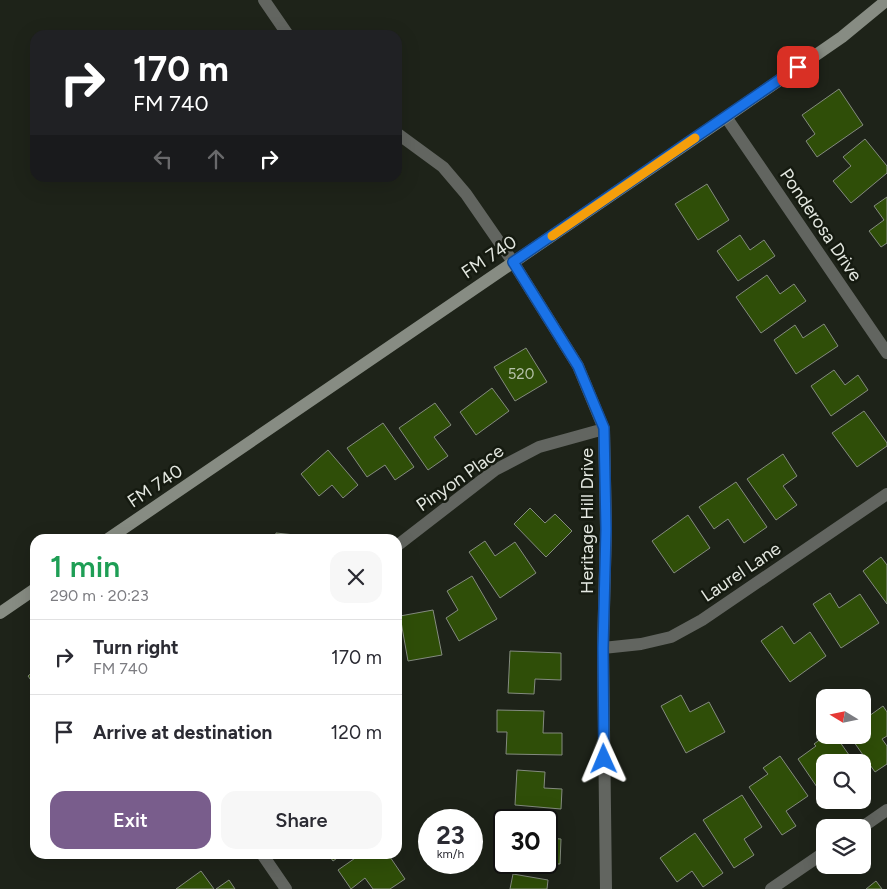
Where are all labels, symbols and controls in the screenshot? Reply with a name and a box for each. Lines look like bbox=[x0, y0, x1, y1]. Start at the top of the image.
pin bbox=[777, 46, 819, 88]
text: 170 m bbox=[133, 48, 229, 90]
icon: right bbox=[50, 50, 115, 115]
icon: arrive bbox=[784, 53, 812, 81]
text: FM 740 bbox=[133, 90, 209, 117]
icon: left bbox=[149, 145, 177, 173]
icon: ahead bbox=[202, 145, 230, 173]
icon: right bbox=[255, 145, 283, 173]
street label: Ponderosa Drive bbox=[775, 164, 867, 286]
street label: FM 740 bbox=[457, 231, 521, 283]
house number: 520 bbox=[508, 365, 534, 383]
street label: Pinyon Place bbox=[412, 440, 508, 516]
street label: Heritage Hill Drive bbox=[576, 448, 598, 594]
street label: FM 740 bbox=[123, 460, 187, 512]
street label: Laurel Lane bbox=[697, 537, 785, 607]
text: 1 min bbox=[50, 548, 120, 585]
button: close bbox=[330, 551, 382, 603]
text: 290 m · 20:23 bbox=[50, 586, 149, 605]
text: Turn right bbox=[93, 636, 179, 659]
icon: right bbox=[50, 643, 78, 671]
text: 170 m bbox=[331, 646, 382, 669]
text: FM 740 bbox=[93, 659, 148, 678]
north arrow bbox=[816, 689, 871, 744]
map controls bbox=[816, 689, 871, 874]
icon: arrive bbox=[50, 718, 78, 746]
text: Arrive at destination bbox=[93, 721, 272, 744]
text: 120 m bbox=[330, 721, 382, 744]
position arrow bbox=[577, 732, 629, 784]
button: search bbox=[816, 754, 871, 809]
button: Exit bbox=[50, 791, 211, 849]
button: Share bbox=[221, 791, 382, 849]
speed limit sign: 30 bbox=[493, 809, 558, 874]
button: layers bbox=[816, 819, 871, 874]
text: 23 bbox=[436, 820, 465, 850]
text: km/h bbox=[437, 847, 464, 861]

